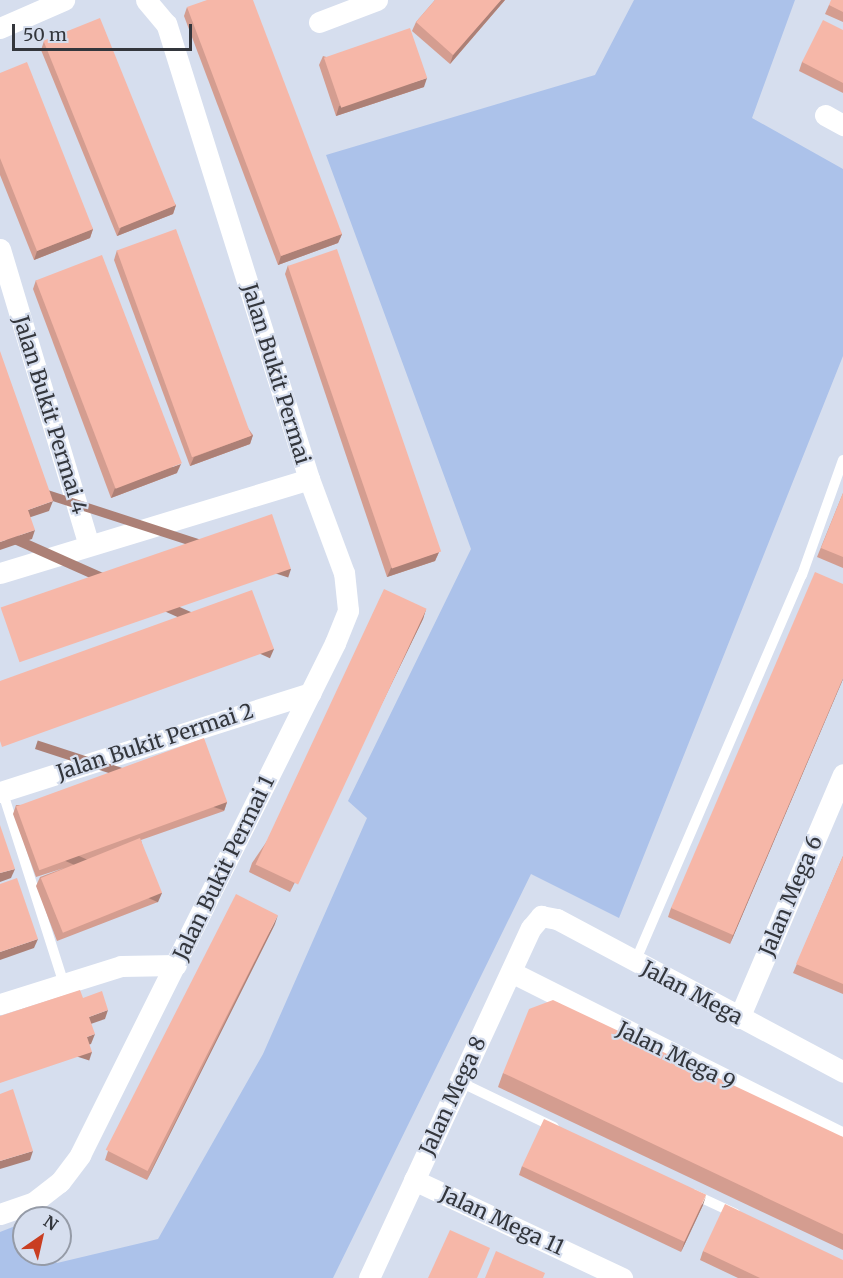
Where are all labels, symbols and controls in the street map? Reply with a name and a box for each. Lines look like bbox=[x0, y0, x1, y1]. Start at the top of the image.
scale bar bbox=[15, 12, 195, 50]
text: 50 m bbox=[23, 23, 67, 46]
street label: Jalan Bukit Permai bbox=[236, 280, 316, 468]
street label: Jalan Bukit Permai 4 bbox=[8, 313, 92, 517]
street label: Jalan Bukit Permai 2 bbox=[53, 698, 257, 786]
street label: Jalan Bukit Permai 1 bbox=[168, 772, 280, 964]
street label: Jalan Mega 6 bbox=[754, 832, 828, 960]
street label: Jalan Mega bbox=[637, 956, 747, 1030]
street label: Jalan Mega 9 bbox=[613, 1017, 739, 1095]
street label: Jalan Mega 8 bbox=[414, 1033, 492, 1159]
street label: Jalan Mega 11 bbox=[436, 1181, 568, 1261]
north arrow bbox=[12, 1206, 72, 1266]
text: N bbox=[40, 1211, 62, 1235]

